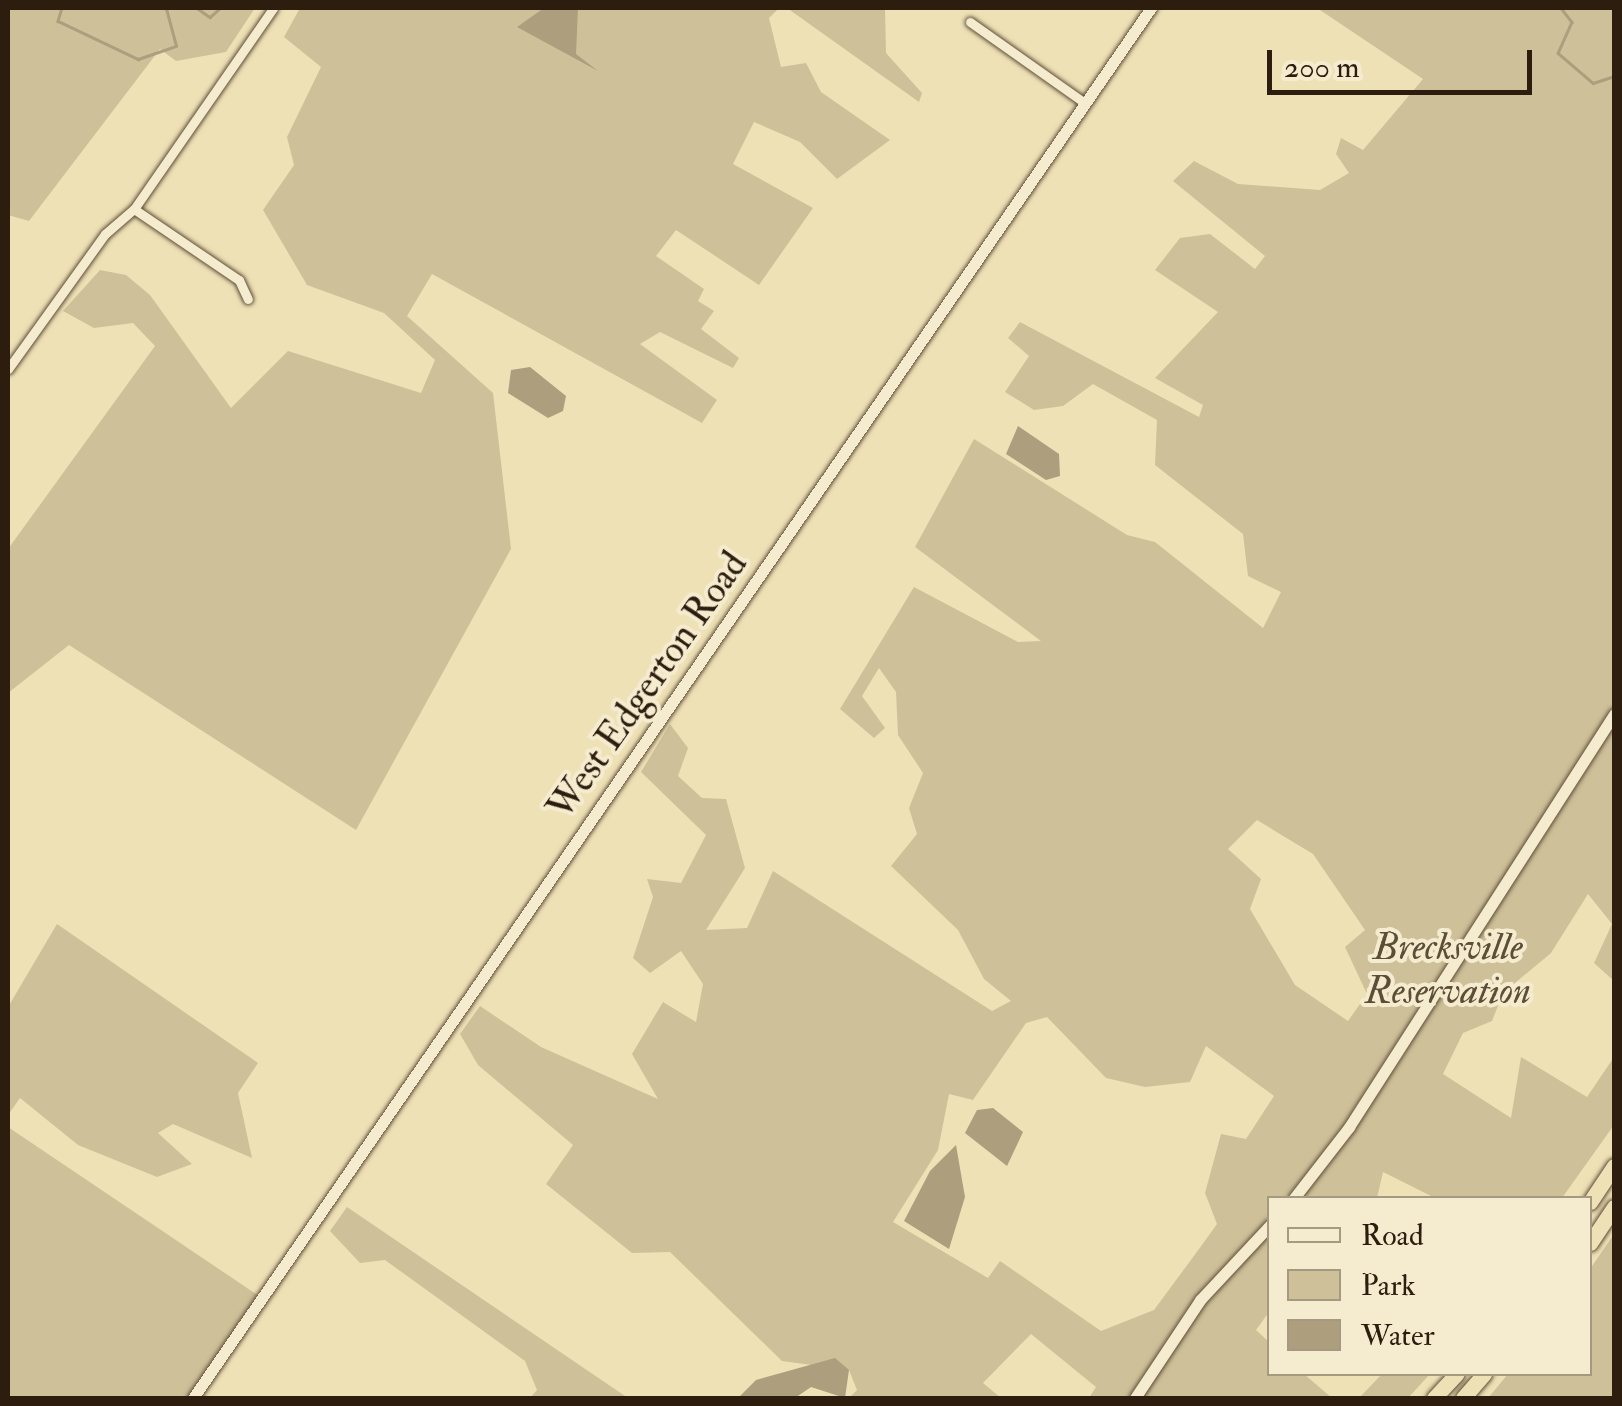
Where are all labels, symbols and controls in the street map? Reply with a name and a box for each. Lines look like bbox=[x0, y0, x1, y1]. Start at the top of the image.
scale bar bbox=[1272, 30, 1537, 92]
text: 200 m bbox=[1284, 49, 1360, 86]
street label: West Edgerton Road bbox=[538, 543, 758, 829]
park label: Brecksville Reservation bbox=[1365, 925, 1531, 1014]
legend bbox=[1267, 1196, 1592, 1376]
text: Road bbox=[1361, 1217, 1424, 1254]
text: Park bbox=[1361, 1267, 1416, 1304]
text: Water bbox=[1361, 1317, 1435, 1354]

